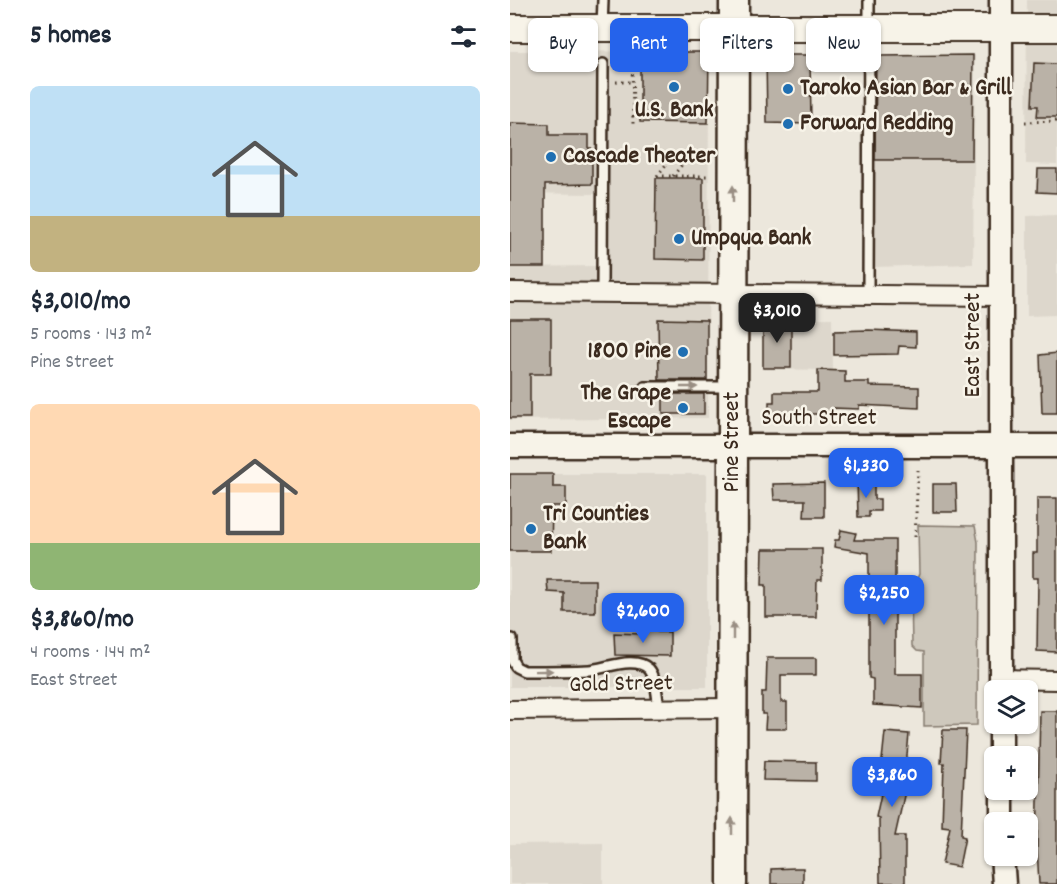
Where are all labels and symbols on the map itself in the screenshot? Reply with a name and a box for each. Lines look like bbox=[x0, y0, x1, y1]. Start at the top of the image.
place label: Taroko Asian Bar & Grill bbox=[800, 72, 1012, 106]
marker: U.S. Bank bbox=[667, 80, 681, 94]
marker: Taroko Asian Bar & Grill bbox=[781, 82, 795, 96]
place label: U.S. Bank bbox=[634, 94, 714, 128]
place label: Forward Redding bbox=[800, 107, 953, 141]
marker: Forward Redding bbox=[781, 117, 795, 131]
place label: Cascade Theater bbox=[563, 140, 716, 174]
marker: Cascade Theater bbox=[544, 150, 558, 164]
one-way arrow bbox=[728, 185, 738, 204]
place label: Umpqua Bank bbox=[691, 222, 812, 256]
marker: Umpqua Bank bbox=[672, 232, 686, 246]
street label: East Street bbox=[957, 292, 991, 397]
pin: $3,010 bbox=[728, 293, 826, 344]
place label: 1800 Pine bbox=[588, 335, 671, 369]
marker: 1800 Pine bbox=[676, 345, 690, 359]
place label: The Grape Escape bbox=[580, 377, 671, 439]
one-way arrow bbox=[680, 382, 699, 392]
street label: Pine Street bbox=[716, 391, 750, 492]
marker: The Grape Escape bbox=[676, 401, 690, 415]
street label: South Street bbox=[761, 402, 877, 436]
pin: $1,330 bbox=[817, 448, 915, 499]
place label: Tri Counties Bank bbox=[543, 498, 649, 560]
marker: Tri Counties Bank bbox=[524, 522, 538, 536]
pin: $2,250 bbox=[835, 575, 933, 626]
pin: $2,600 bbox=[594, 593, 692, 644]
one-way arrow bbox=[728, 621, 738, 640]
one-way arrow bbox=[534, 666, 553, 676]
street label: Gold Street bbox=[569, 667, 673, 703]
pin: $3,860 bbox=[843, 757, 941, 808]
one-way arrow bbox=[727, 816, 737, 835]

